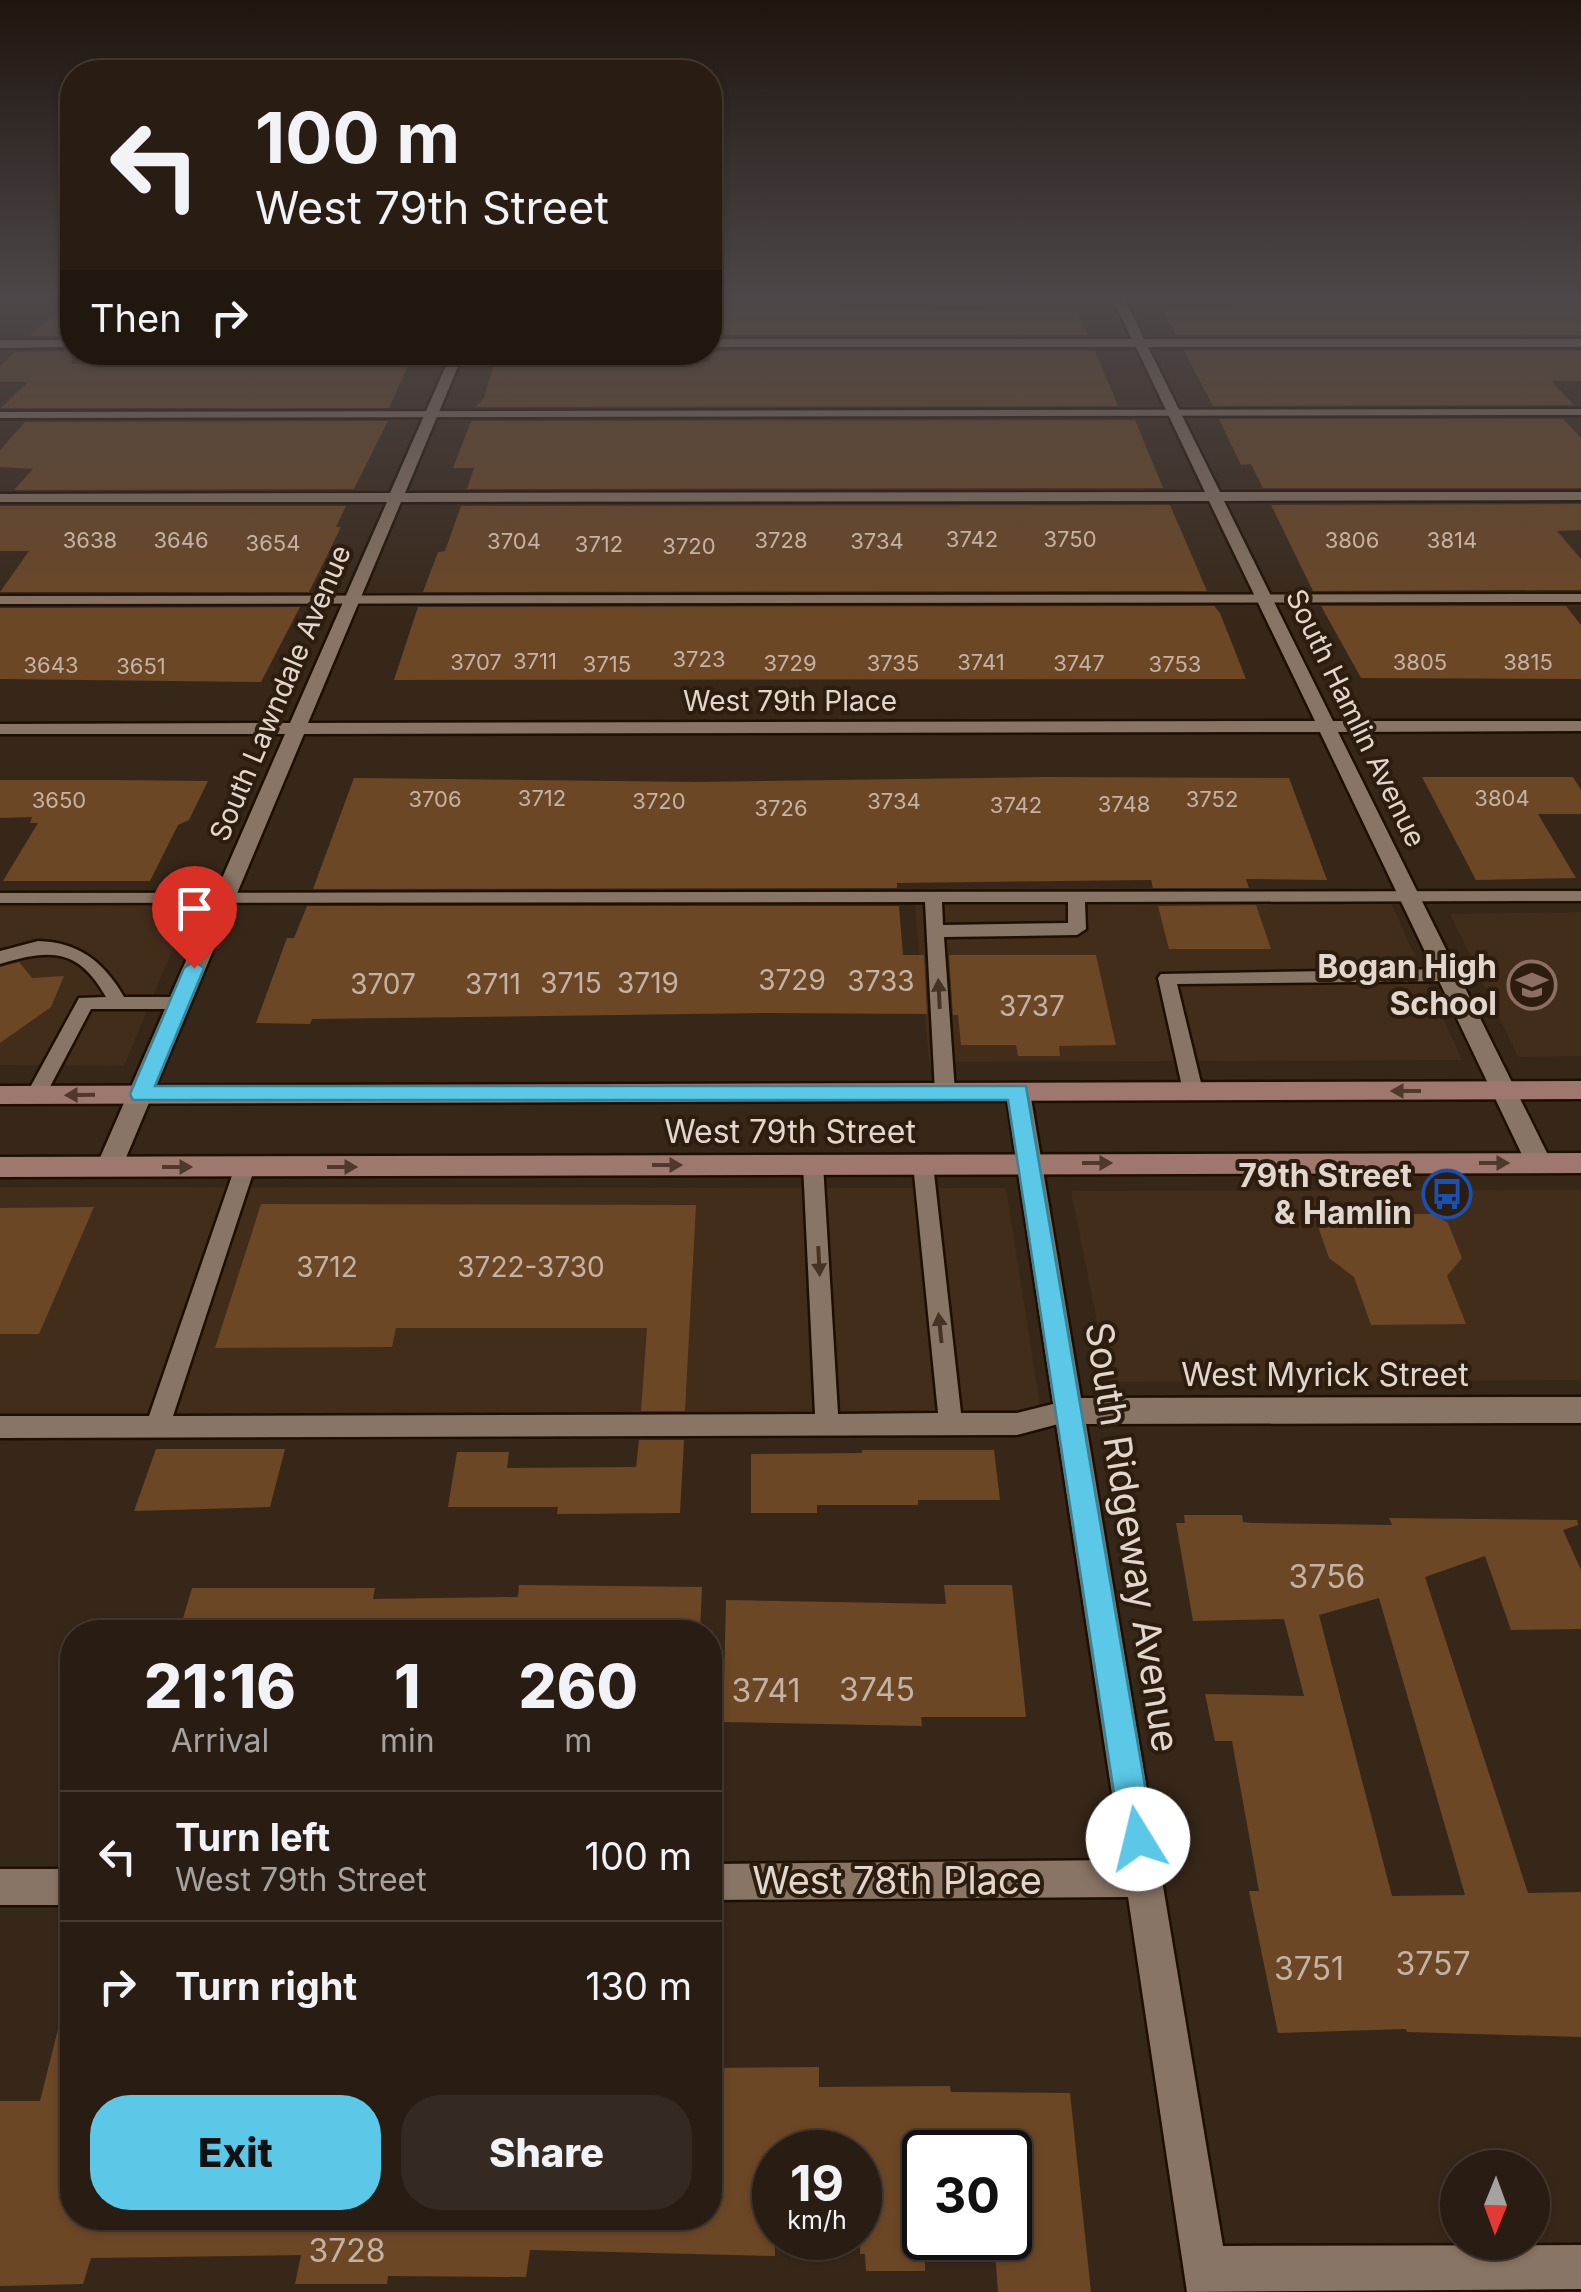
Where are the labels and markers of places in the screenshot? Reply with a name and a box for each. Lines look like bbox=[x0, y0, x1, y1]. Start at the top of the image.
pin bbox=[152, 866, 237, 969]
place label: Bogan High School bbox=[1317, 947, 1497, 1023]
school or university icon: Bogan High School bbox=[1506, 959, 1558, 1011]
place label: 79th Street & Hamlin bbox=[1238, 1156, 1412, 1232]
bus stop icon: 79th Street & Hamlin bbox=[1421, 1168, 1473, 1220]

